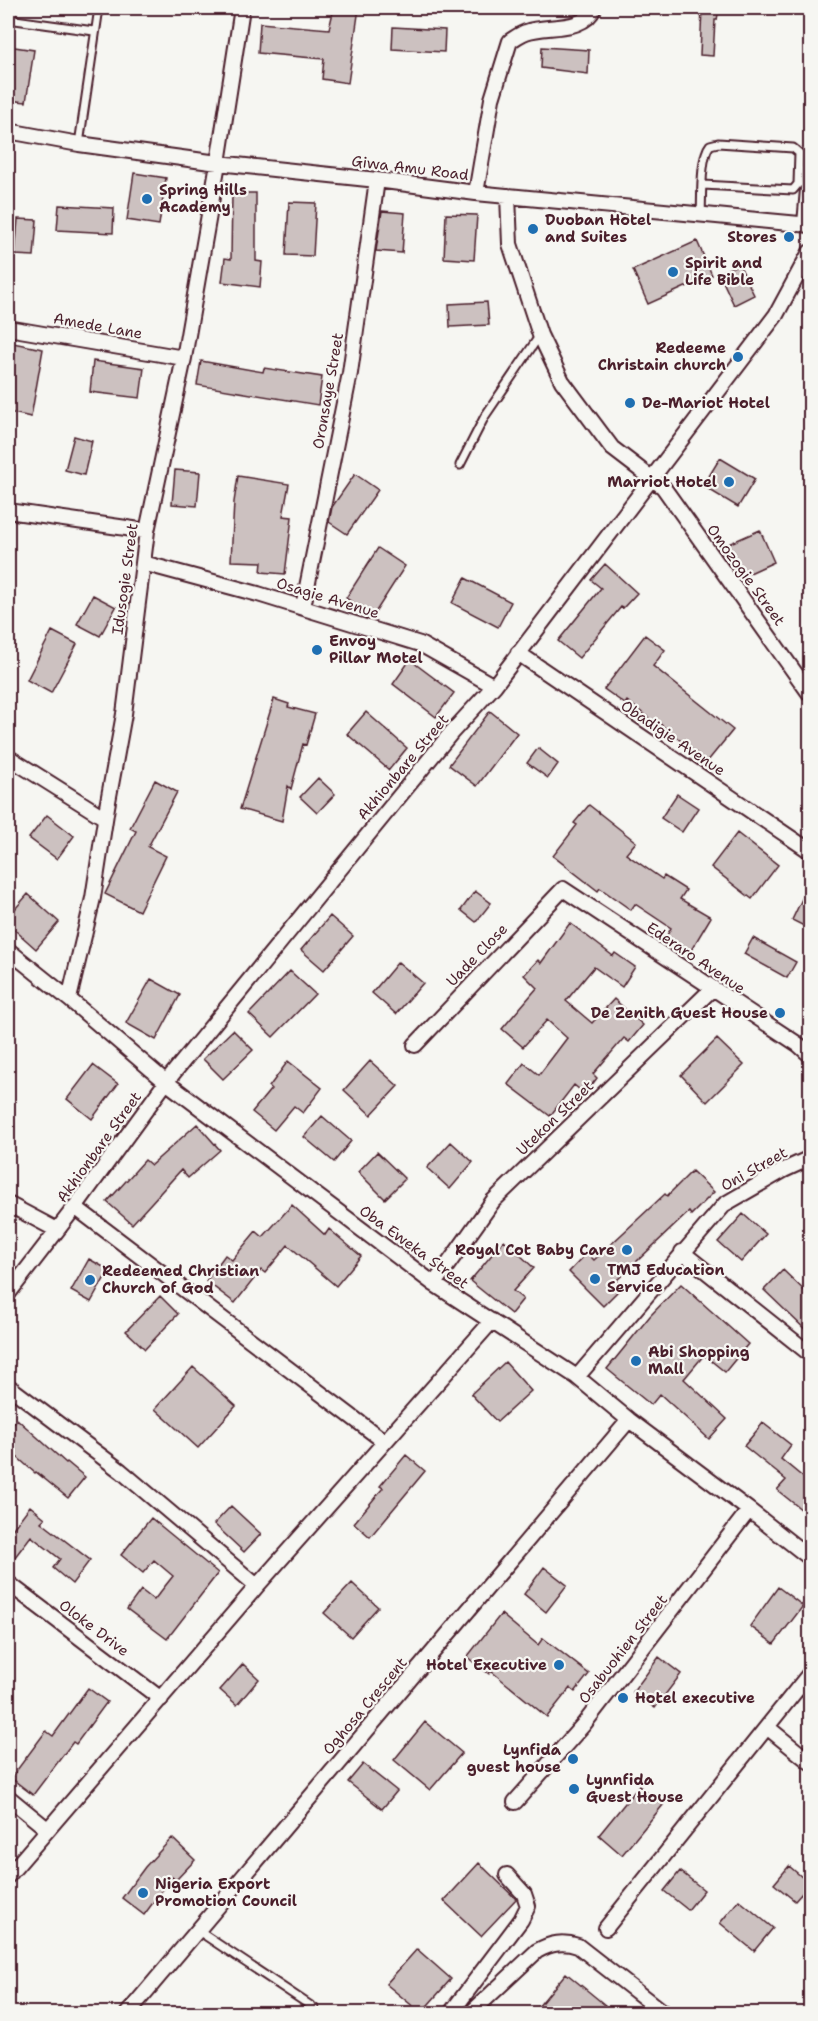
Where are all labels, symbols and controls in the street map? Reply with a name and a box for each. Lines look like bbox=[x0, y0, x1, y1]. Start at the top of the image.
street label: Giwa Amu Road bbox=[350, 151, 470, 185]
place label: Spring Hills Academy bbox=[159, 180, 247, 217]
marker: Spring Hills Academy bbox=[140, 192, 154, 206]
place label: Duoban Hotel and Suites bbox=[545, 210, 651, 247]
marker: Duoban Hotel and Suites bbox=[526, 222, 540, 236]
place label: Stores bbox=[727, 227, 777, 247]
marker: Stores bbox=[782, 230, 796, 244]
place label: Spirit and Life Bible bbox=[685, 253, 762, 290]
marker: Spirit and Life Bible bbox=[666, 265, 680, 279]
street label: Amede Lane bbox=[52, 308, 144, 344]
street label: Oronsaye Street bbox=[308, 331, 348, 451]
place label: Redeeme Christain church bbox=[598, 338, 726, 375]
marker: Redeeme Christain church bbox=[731, 350, 745, 364]
place label: De-Mariot Hotel bbox=[642, 393, 770, 413]
marker: De-Mariot Hotel bbox=[623, 396, 637, 410]
place label: Marriot Hotel bbox=[607, 472, 717, 492]
marker: Marriot Hotel bbox=[722, 475, 736, 489]
street label: Omozogie Street bbox=[702, 520, 790, 630]
street label: Idusogie Street bbox=[107, 522, 143, 636]
street label: Osagie Avenue bbox=[274, 573, 382, 623]
place label: Envoy Pillar Motel bbox=[329, 631, 423, 668]
marker: Envoy Pillar Motel bbox=[310, 643, 324, 657]
street label: Obadigie Avenue bbox=[617, 696, 729, 780]
street label: Akhionbare Street bbox=[353, 710, 453, 824]
street label: Ederaro Avenue bbox=[643, 918, 749, 998]
street label: Uade Close bbox=[442, 919, 512, 991]
place label: De Zenith Guest House bbox=[591, 1003, 768, 1023]
marker: De Zenith Guest House bbox=[773, 1006, 787, 1020]
street label: Utekon Street bbox=[512, 1076, 598, 1160]
street label: Akhionbare Street bbox=[52, 1088, 146, 1206]
street label: Oni Street bbox=[717, 1142, 791, 1196]
street label: Oba Eweka Street bbox=[355, 1201, 473, 1293]
place label: Royal Cot Baby Care bbox=[455, 1240, 615, 1260]
marker: Royal Cot Baby Care bbox=[620, 1243, 634, 1257]
place label: TMJ Education Service bbox=[607, 1260, 724, 1297]
place label: Redeemed Christian Church of God bbox=[102, 1261, 259, 1298]
marker: TMJ Education Service bbox=[588, 1272, 602, 1286]
marker: Redeemed Christian Church of God bbox=[83, 1273, 97, 1287]
place label: Abi Shopping Mall bbox=[648, 1342, 750, 1379]
marker: Abi Shopping Mall bbox=[629, 1354, 643, 1368]
street label: Osabuohien Street bbox=[574, 1590, 672, 1708]
street label: Oloke Drive bbox=[55, 1595, 133, 1661]
street label: Oghosa Crescent bbox=[318, 1653, 412, 1759]
place label: Hotel Executive bbox=[426, 1655, 547, 1675]
marker: Hotel Executive bbox=[552, 1658, 566, 1672]
place label: Hotel executive bbox=[635, 1688, 755, 1708]
marker: Hotel executive bbox=[616, 1691, 630, 1705]
place label: Lynfida guest house bbox=[467, 1740, 562, 1777]
marker: Lynfida guest house bbox=[566, 1752, 580, 1766]
place label: Lynnfida Guest House bbox=[586, 1770, 684, 1807]
marker: Lynnfida Guest House bbox=[567, 1782, 581, 1796]
place label: Nigeria Export Promotion Council bbox=[155, 1874, 297, 1911]
marker: Nigeria Export Promotion Council bbox=[136, 1886, 150, 1900]

